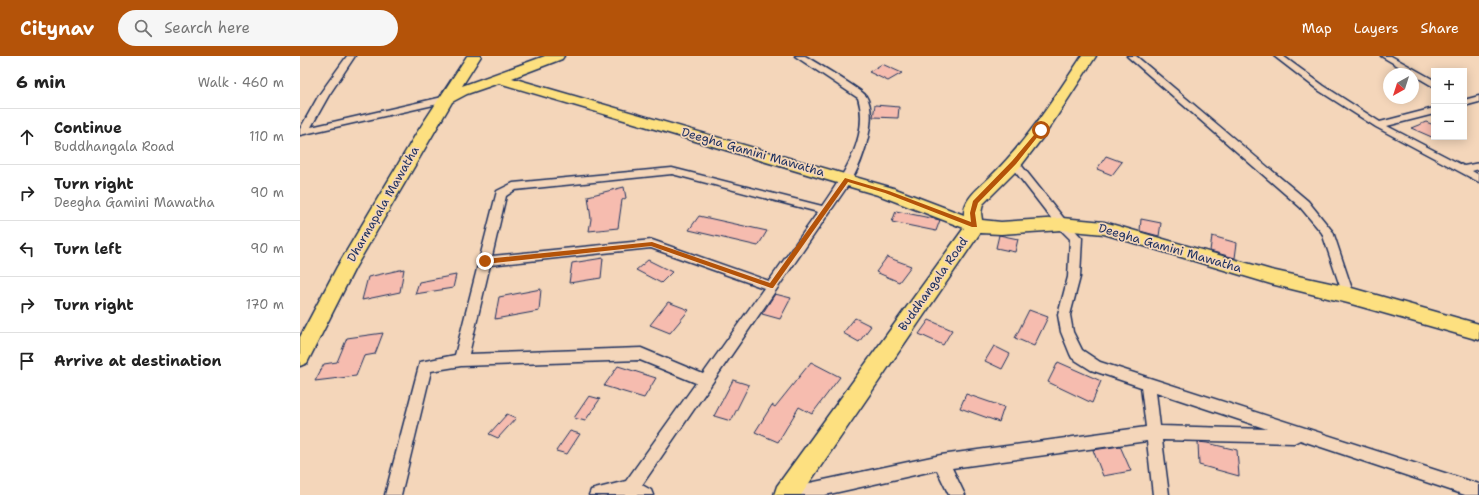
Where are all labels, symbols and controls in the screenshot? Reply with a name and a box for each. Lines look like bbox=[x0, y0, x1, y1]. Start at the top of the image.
search box bbox=[118, 10, 398, 46]
text: Citynav bbox=[20, 16, 94, 41]
icon: search bbox=[132, 17, 154, 39]
text: Search here bbox=[164, 18, 250, 38]
text: Map bbox=[1302, 19, 1332, 37]
text: Layers bbox=[1354, 19, 1398, 37]
text: Share bbox=[1420, 19, 1459, 37]
north arrow bbox=[1383, 68, 1419, 104]
map controls bbox=[1431, 68, 1467, 140]
button: + bbox=[1431, 68, 1467, 104]
text: 6 min bbox=[16, 71, 66, 93]
text: Walk · 460 m bbox=[198, 74, 284, 91]
button: − bbox=[1431, 104, 1467, 140]
text: Continue bbox=[54, 118, 122, 138]
route start bbox=[1032, 121, 1050, 139]
street label: Deegha Gamini Mawatha bbox=[680, 124, 827, 180]
icon: ahead bbox=[16, 126, 38, 148]
text: 110 m bbox=[249, 128, 284, 145]
text: Buddhangala Road bbox=[54, 138, 174, 155]
street label: Dharmapala Mawatha bbox=[343, 143, 423, 265]
text: Turn right bbox=[54, 174, 134, 194]
icon: right bbox=[16, 182, 38, 204]
text: 90 m bbox=[250, 184, 284, 201]
text: Deegha Gamini Mawatha bbox=[54, 194, 214, 211]
street label: Deegha Gamini Mawatha bbox=[1097, 220, 1244, 276]
street label: Buddhangala Road bbox=[895, 234, 972, 334]
icon: left bbox=[16, 238, 38, 260]
text: Turn left bbox=[54, 239, 122, 259]
text: 90 m bbox=[250, 240, 284, 257]
route end bbox=[476, 252, 494, 270]
icon: right bbox=[16, 294, 38, 316]
text: Turn right bbox=[54, 295, 134, 315]
text: 170 m bbox=[246, 296, 284, 313]
icon: arrive bbox=[16, 350, 38, 372]
text: Arrive at destination bbox=[54, 351, 222, 371]

